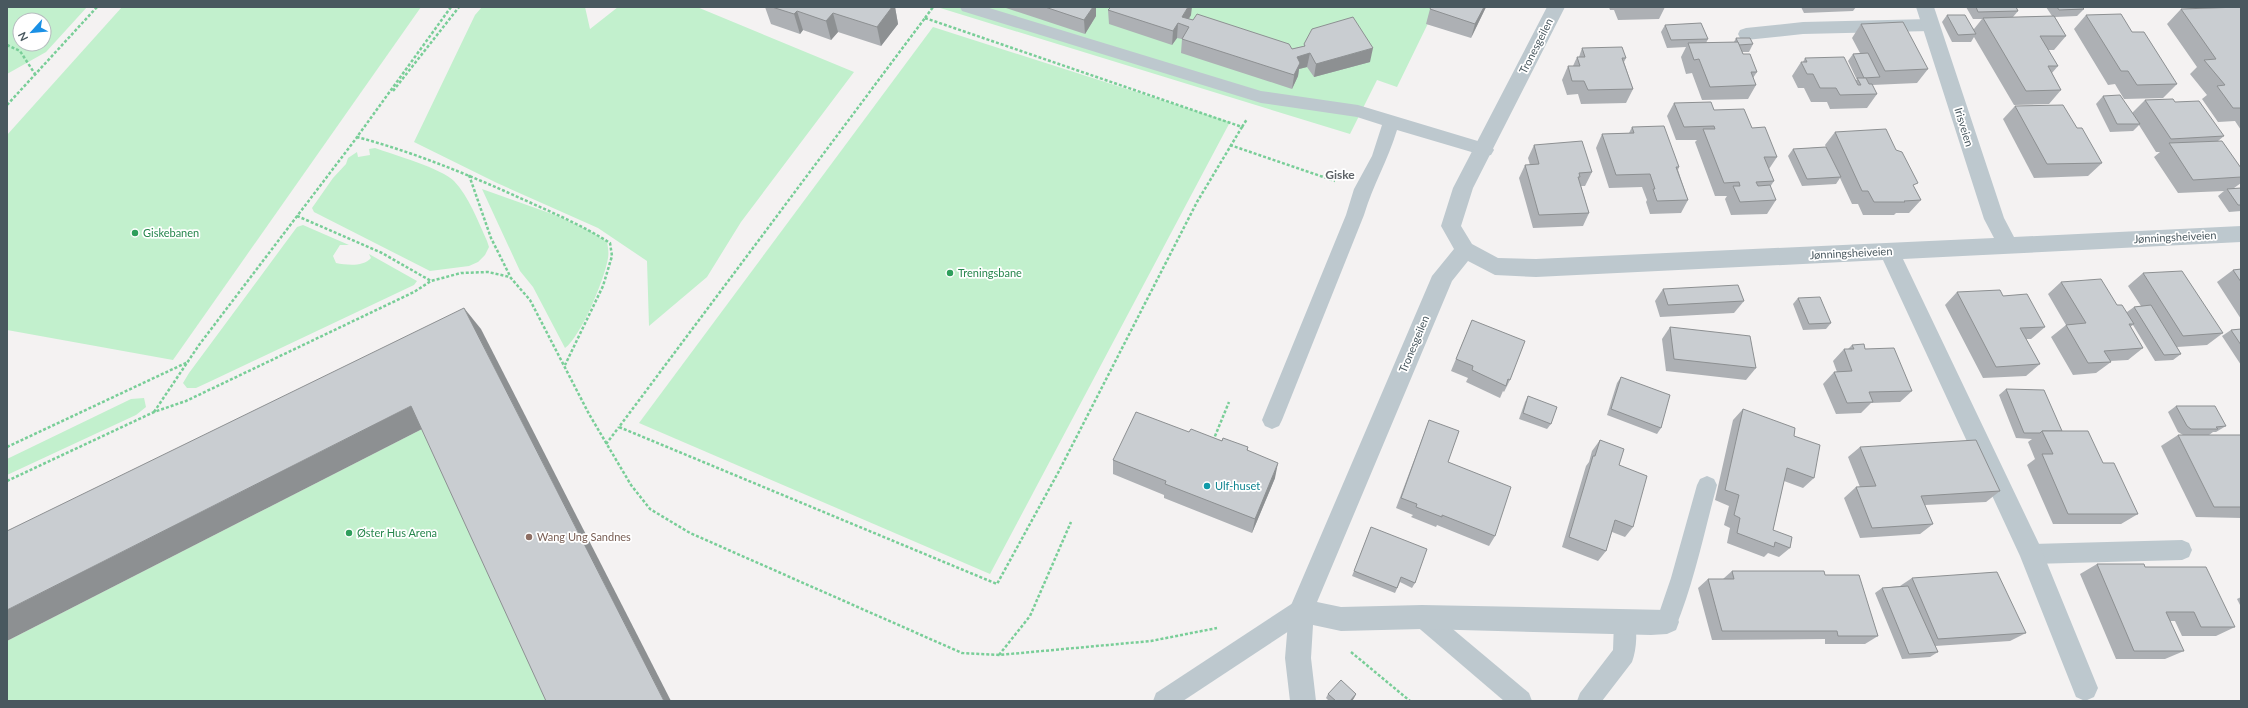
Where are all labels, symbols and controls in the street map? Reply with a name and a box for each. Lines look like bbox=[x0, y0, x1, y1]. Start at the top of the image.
north arrow bbox=[12, 12, 52, 52]
street label: Tronesgeilen bbox=[1516, 16, 1555, 76]
text: N bbox=[15, 30, 30, 43]
street label: Irisveien bbox=[1952, 106, 1977, 148]
district label: Giske bbox=[1325, 167, 1355, 182]
place label: Giskebanen bbox=[143, 226, 199, 239]
marker: Giskebanen bbox=[130, 228, 140, 238]
street label: Jønningsheiveien bbox=[2133, 228, 2217, 245]
street label: Jønningsheiveien bbox=[1809, 244, 1893, 261]
place label: Treningsbane bbox=[958, 266, 1022, 279]
marker: Treningsbane bbox=[945, 268, 955, 278]
street label: Tronesgeilen bbox=[1396, 313, 1431, 374]
place label: Ulf-huset bbox=[1215, 479, 1260, 492]
marker: Ulf-huset bbox=[1202, 481, 1212, 491]
place label: Øster Hus Arena bbox=[357, 526, 437, 539]
marker: Øster Hus Arena bbox=[344, 528, 354, 538]
place label: Wang Ung Sandnes bbox=[537, 530, 631, 543]
marker: Wang Ung Sandnes bbox=[524, 532, 534, 542]

